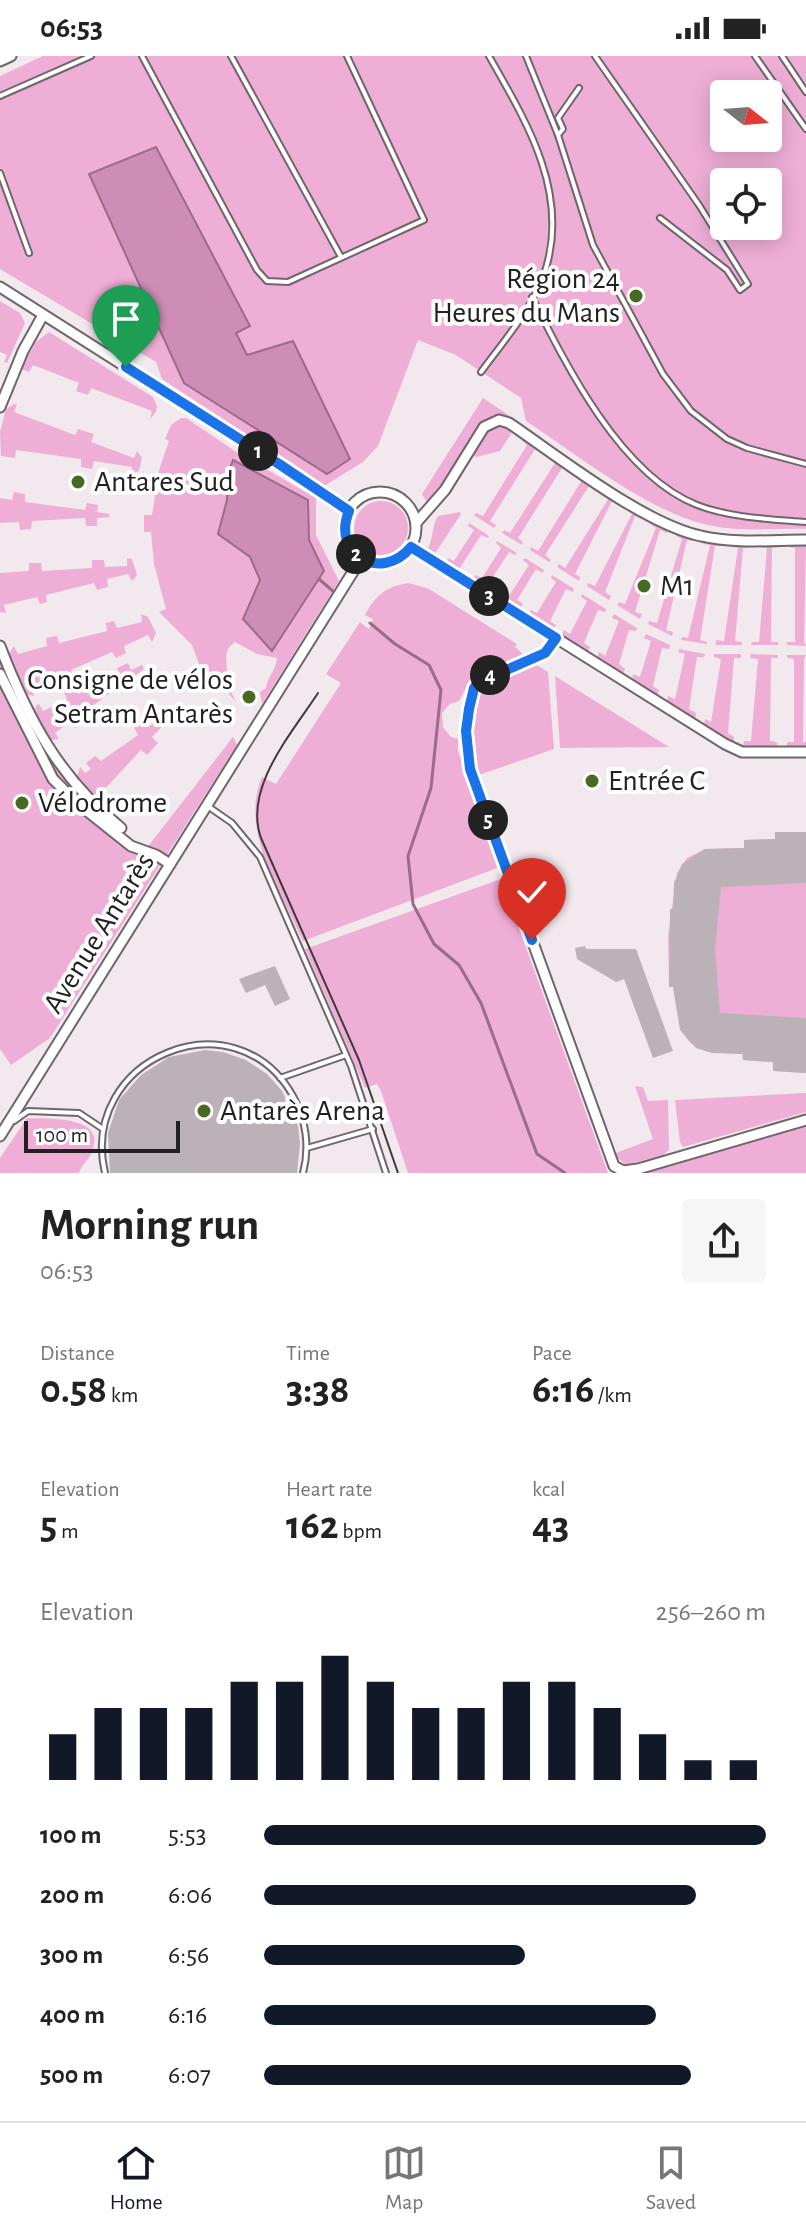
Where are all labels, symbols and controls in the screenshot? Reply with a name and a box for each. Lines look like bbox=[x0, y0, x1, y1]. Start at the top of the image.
text: 06:53 bbox=[40, 13, 103, 43]
north arrow bbox=[710, 80, 782, 152]
map controls bbox=[710, 80, 782, 240]
button: locate bbox=[710, 168, 782, 240]
place label: Région 24 Heures du Mans bbox=[432, 264, 620, 328]
pin bbox=[92, 285, 160, 367]
marker: Région 24 Heures du Mans bbox=[627, 287, 645, 305]
icon: arrive bbox=[104, 297, 148, 341]
pin: 1 bbox=[238, 431, 278, 471]
text: 1 bbox=[254, 440, 262, 462]
place label: Antares Sud bbox=[94, 467, 234, 497]
marker: Antares Sud bbox=[69, 473, 87, 491]
pin: 2 bbox=[336, 534, 376, 574]
text: 2 bbox=[351, 543, 361, 565]
place label: M1 bbox=[660, 571, 694, 601]
pin: 3 bbox=[469, 576, 509, 616]
marker: M1 bbox=[635, 577, 653, 595]
text: 3 bbox=[484, 585, 494, 607]
pin: 4 bbox=[470, 655, 510, 695]
text: 4 bbox=[484, 664, 496, 686]
place label: Consigne de vélos Setram Antarès bbox=[27, 665, 233, 729]
marker: Consigne de vélos Setram Antarès bbox=[240, 688, 258, 706]
place label: Entrée C bbox=[608, 766, 705, 796]
marker: Entrée C bbox=[583, 772, 601, 790]
place label: Vélodrome bbox=[38, 788, 167, 818]
marker: Vélodrome bbox=[13, 794, 31, 812]
pin: 5 bbox=[468, 800, 508, 840]
text: 5 bbox=[483, 809, 493, 831]
street label: Avenue Antarès bbox=[38, 848, 160, 1018]
pin bbox=[498, 858, 566, 940]
icon: check bbox=[510, 870, 554, 914]
place label: Antarès Arena bbox=[220, 1096, 385, 1126]
marker: Antarès Arena bbox=[195, 1102, 213, 1120]
scale bar bbox=[24, 1117, 180, 1153]
text: 100 m bbox=[36, 1124, 88, 1146]
button: share bbox=[682, 1199, 766, 1283]
text: Morning run bbox=[40, 1204, 259, 1248]
text: 06:53 bbox=[40, 1258, 93, 1284]
text: Distance bbox=[40, 1342, 115, 1364]
text: Time bbox=[286, 1342, 330, 1364]
text: Pace bbox=[532, 1342, 572, 1364]
text: 0.58 bbox=[40, 1370, 107, 1410]
text: 3:38 bbox=[286, 1370, 349, 1410]
text: 6:16 bbox=[532, 1370, 594, 1410]
text: km bbox=[107, 1384, 138, 1406]
text: /km bbox=[594, 1384, 632, 1406]
text: Elevation bbox=[40, 1478, 120, 1500]
text: Heart rate bbox=[286, 1478, 372, 1500]
text: kcal bbox=[532, 1478, 566, 1500]
text: 5 bbox=[40, 1506, 57, 1546]
text: 162 bbox=[286, 1506, 339, 1546]
text: 43 bbox=[532, 1506, 569, 1546]
text: m bbox=[57, 1520, 79, 1542]
text: bpm bbox=[339, 1520, 382, 1542]
text: Elevation bbox=[40, 1599, 134, 1625]
text: 256–260 m bbox=[656, 1599, 766, 1625]
text: 100 m bbox=[40, 1822, 101, 1848]
text: 5:53 bbox=[168, 1822, 206, 1848]
text: 200 m bbox=[40, 1882, 104, 1908]
text: 6:06 bbox=[168, 1882, 212, 1908]
text: 300 m bbox=[40, 1942, 103, 1968]
text: 6:56 bbox=[168, 1942, 209, 1968]
text: 400 m bbox=[40, 2002, 105, 2028]
text: 6:16 bbox=[168, 2002, 207, 2028]
text: 500 m bbox=[40, 2062, 103, 2088]
text: 6:07 bbox=[168, 2062, 211, 2088]
tab: Home bbox=[110, 2141, 163, 2215]
tab: Map bbox=[382, 2141, 426, 2215]
tab: Saved bbox=[646, 2141, 696, 2215]

